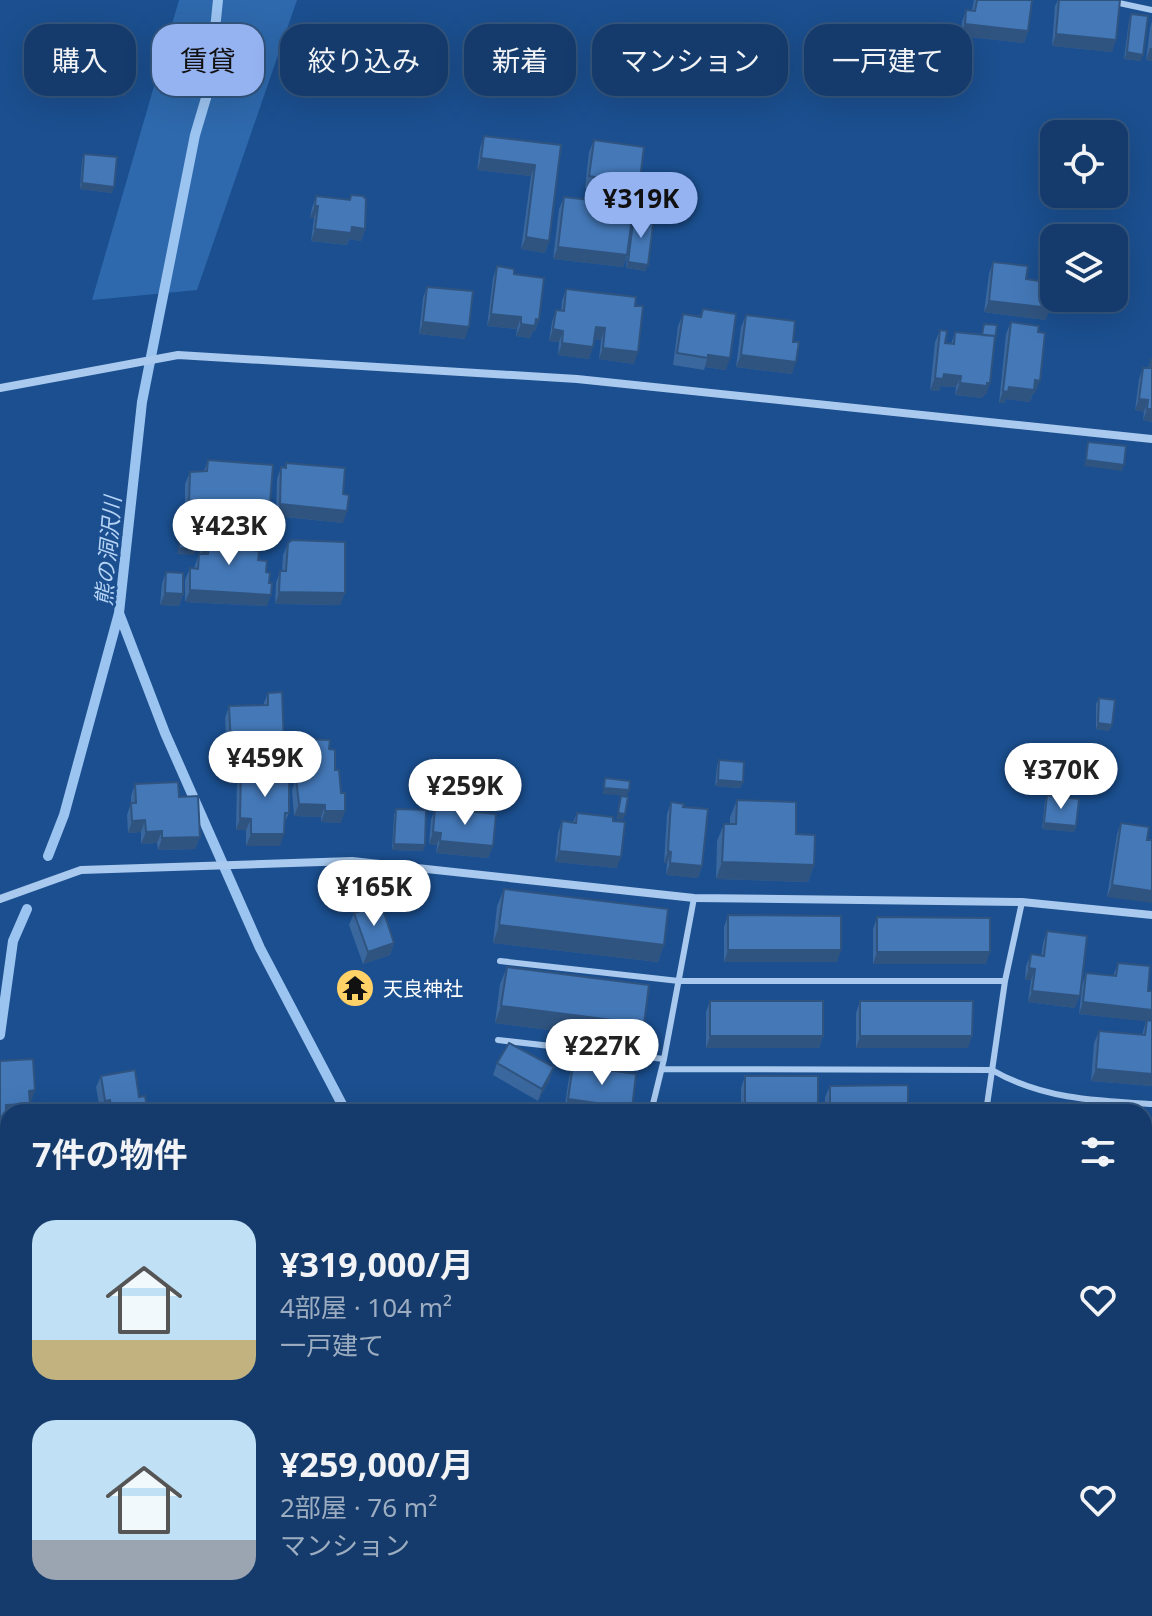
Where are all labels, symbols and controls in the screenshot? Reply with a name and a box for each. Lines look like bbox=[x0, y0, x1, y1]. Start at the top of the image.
chip: 購入 bbox=[24, 24, 136, 96]
chip: 賃貸 bbox=[152, 24, 264, 96]
chip: 絞り込み bbox=[280, 24, 448, 96]
chip: 新着 bbox=[464, 24, 576, 96]
chip: マンション bbox=[592, 24, 788, 96]
chip: 一戸建て bbox=[804, 24, 972, 96]
map controls bbox=[1040, 120, 1128, 312]
button: locate bbox=[1040, 120, 1128, 208]
pin: ¥319K bbox=[585, 172, 697, 240]
text: ¥319K bbox=[603, 180, 679, 216]
button: layers bbox=[1040, 224, 1128, 312]
water label: 熊の洞沢川 bbox=[87, 493, 127, 607]
pin: ¥423K bbox=[173, 499, 285, 567]
text: ¥423K bbox=[191, 507, 267, 543]
pin: ¥459K bbox=[209, 731, 321, 799]
text: ¥459K bbox=[227, 739, 303, 775]
pin: ¥370K bbox=[1005, 743, 1117, 811]
text: ¥370K bbox=[1023, 751, 1099, 787]
pin: ¥259K bbox=[409, 759, 521, 827]
text: ¥259K bbox=[427, 767, 503, 803]
pin: ¥165K bbox=[318, 860, 430, 928]
text: ¥165K bbox=[336, 868, 412, 904]
temple icon: 天良神社 bbox=[334, 967, 376, 1009]
place label: 天良神社 bbox=[383, 975, 463, 1002]
pin: ¥227K bbox=[546, 1019, 658, 1087]
text: ¥227K bbox=[564, 1027, 640, 1063]
icon: filters bbox=[1076, 1130, 1120, 1174]
text: 7件の物件 bbox=[32, 1131, 187, 1177]
text: ¥319,000/月 bbox=[280, 1241, 474, 1287]
icon: home bbox=[96, 1252, 192, 1348]
icon: heart bbox=[1076, 1278, 1120, 1322]
text: 4部屋 · 104 m² bbox=[280, 1289, 452, 1325]
text: 一戸建て bbox=[280, 1327, 384, 1363]
text: ¥259,000/月 bbox=[280, 1441, 474, 1487]
icon: home bbox=[96, 1452, 192, 1548]
icon: heart bbox=[1076, 1478, 1120, 1522]
text: 2部屋 · 76 m² bbox=[280, 1489, 437, 1525]
text: マンション bbox=[280, 1527, 410, 1563]

